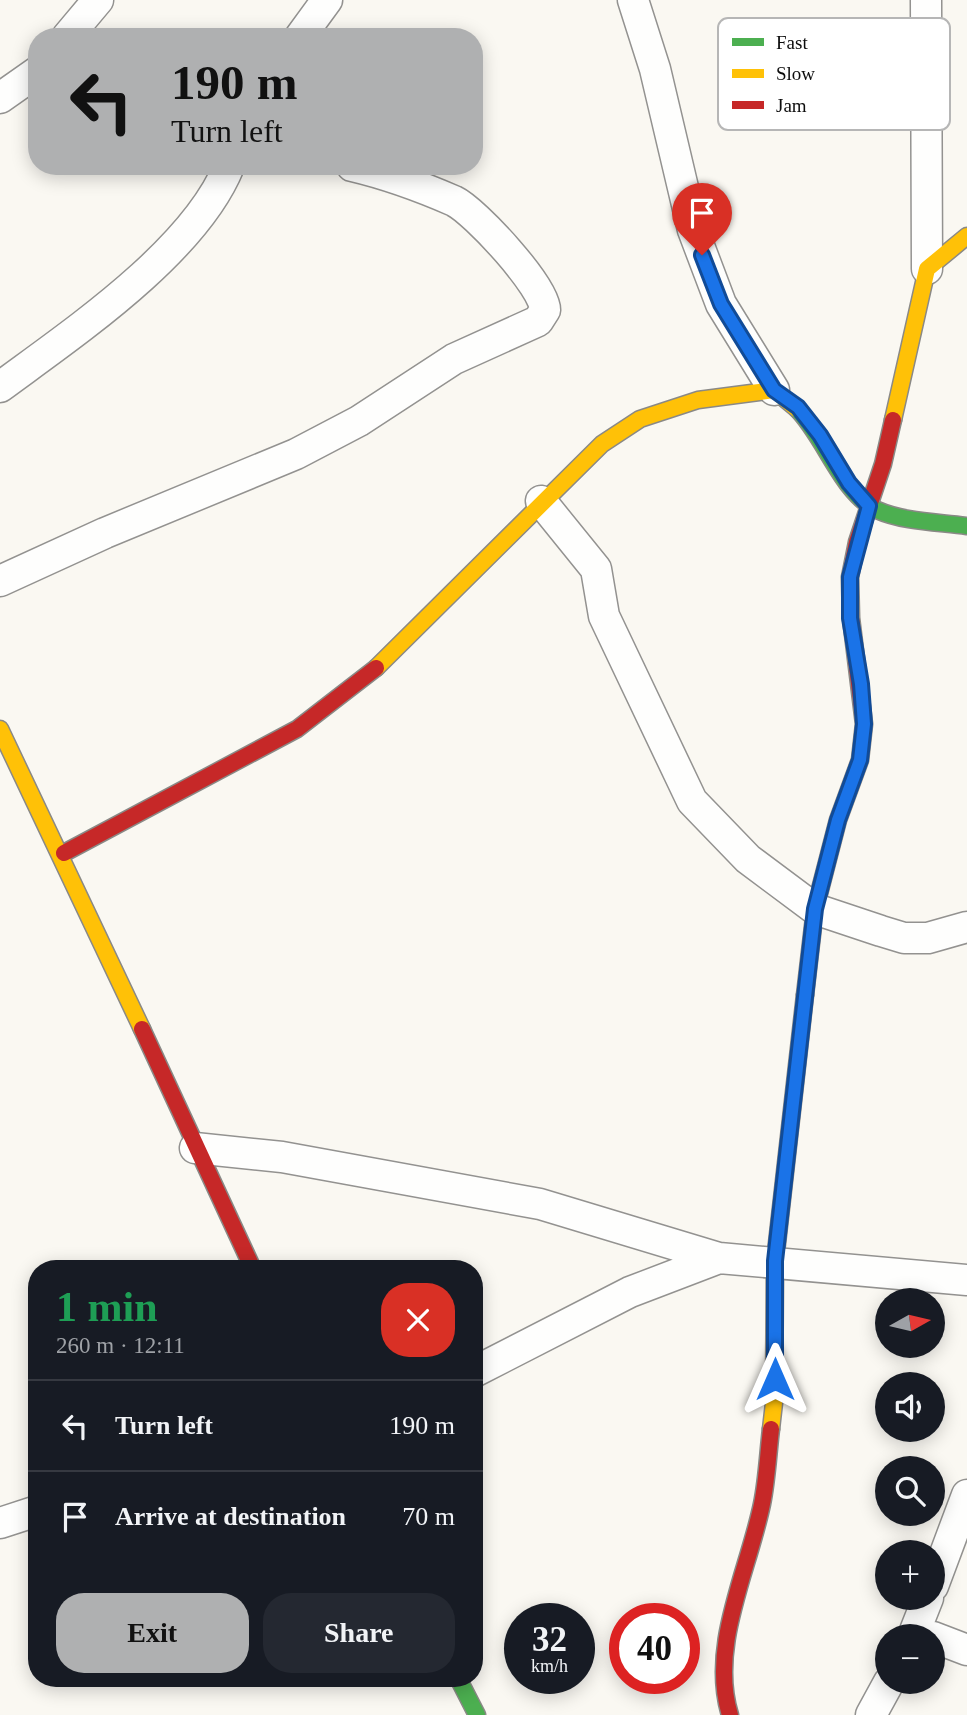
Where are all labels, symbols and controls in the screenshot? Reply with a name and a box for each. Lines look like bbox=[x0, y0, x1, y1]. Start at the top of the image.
legend bbox=[718, 18, 950, 130]
text: Fast bbox=[776, 32, 808, 53]
text: 190 m bbox=[171, 55, 298, 110]
icon: left bbox=[56, 56, 147, 147]
text: Slow bbox=[776, 63, 815, 84]
text: Jam bbox=[776, 95, 807, 116]
text: Turn left bbox=[171, 113, 283, 149]
pin bbox=[672, 183, 732, 255]
icon: arrive bbox=[683, 194, 721, 232]
button: close bbox=[381, 1283, 455, 1357]
text: 1 min bbox=[56, 1284, 158, 1330]
north arrow bbox=[875, 1288, 945, 1358]
map controls bbox=[875, 1288, 945, 1694]
text: 260 m · 12:11 bbox=[56, 1333, 185, 1358]
position arrow bbox=[738, 1342, 812, 1416]
button: sound bbox=[875, 1372, 945, 1442]
icon: left bbox=[56, 1407, 94, 1445]
text: Turn left bbox=[115, 1411, 213, 1440]
text: 190 m bbox=[389, 1411, 455, 1440]
button: search bbox=[875, 1456, 945, 1526]
icon: arrive bbox=[56, 1498, 94, 1536]
text: Arrive at destination bbox=[115, 1502, 346, 1531]
text: 70 m bbox=[402, 1502, 455, 1531]
button: + bbox=[875, 1540, 945, 1610]
button: Exit bbox=[56, 1593, 249, 1673]
button: Share bbox=[263, 1593, 455, 1673]
speed limit sign: 40 bbox=[609, 1603, 700, 1694]
text: 32 bbox=[532, 1620, 567, 1659]
button: − bbox=[875, 1624, 945, 1694]
text: km/h bbox=[531, 1656, 568, 1676]

